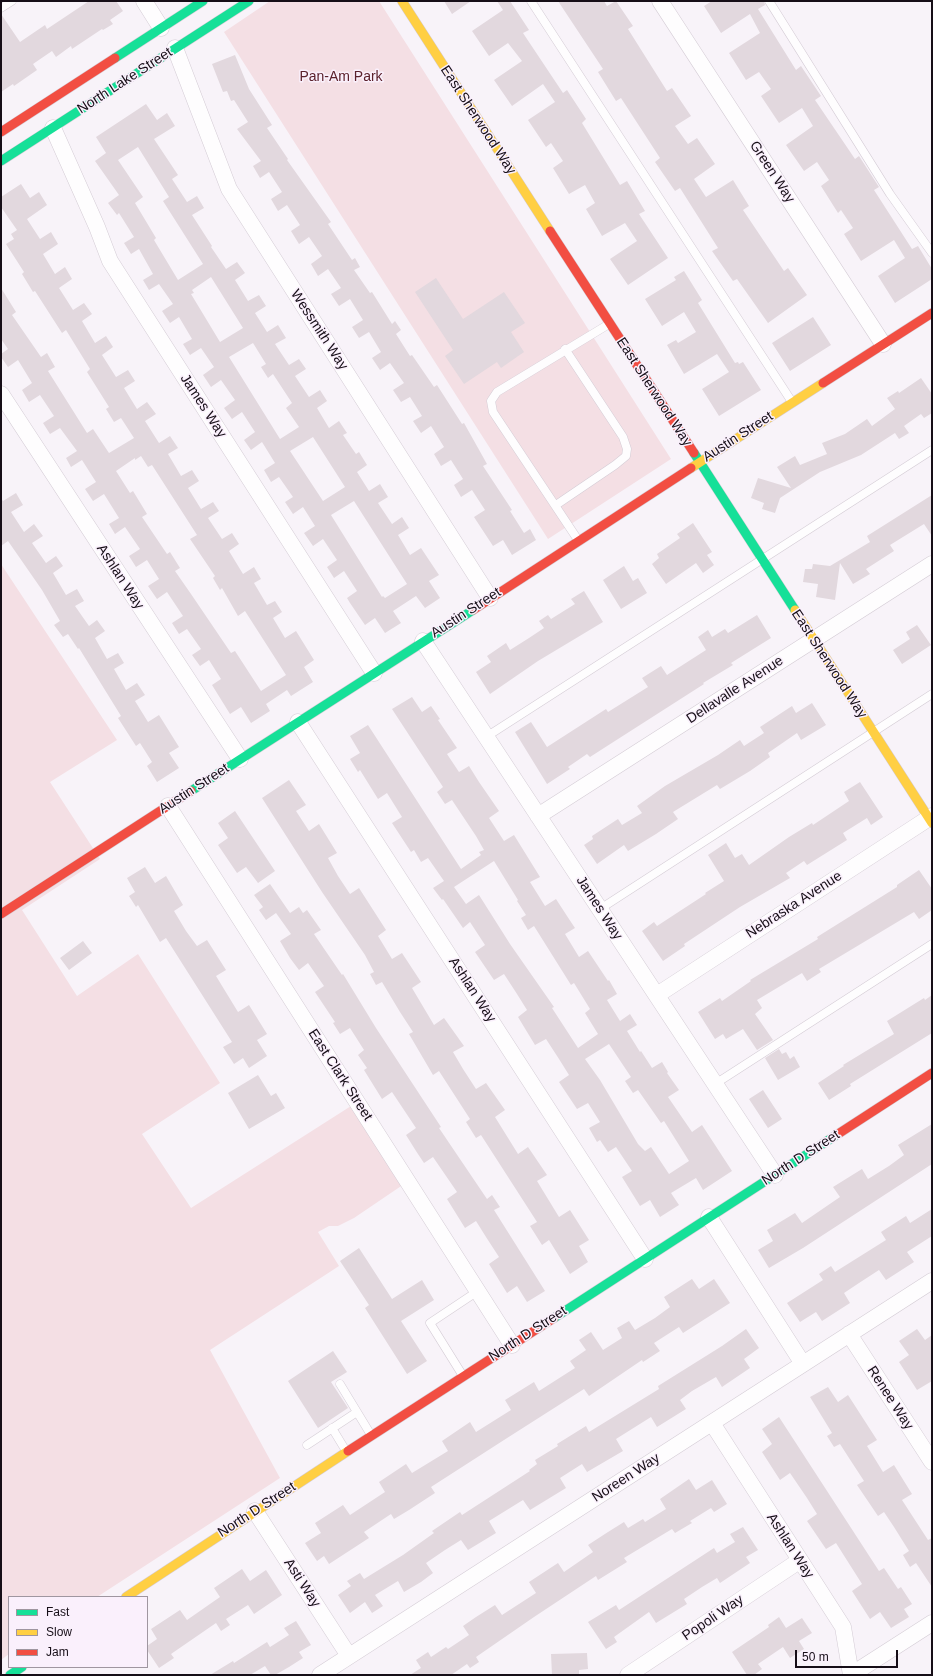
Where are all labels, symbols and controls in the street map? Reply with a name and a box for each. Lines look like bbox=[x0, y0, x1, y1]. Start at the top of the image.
street label: North Lake Street bbox=[74, 44, 176, 118]
street label: East Sherwood Way bbox=[437, 62, 519, 178]
park label: Pan-Am Park bbox=[299, 69, 383, 85]
street label: Green Way bbox=[746, 138, 798, 206]
street label: Wessmith Way bbox=[287, 287, 351, 373]
street label: East Sherwood Way bbox=[613, 334, 695, 450]
street label: James Way bbox=[176, 371, 230, 441]
street label: Austin Street bbox=[700, 408, 776, 466]
street label: Ashlan Way bbox=[93, 541, 147, 613]
street label: Austin Street bbox=[428, 584, 504, 642]
street label: East Sherwood Way bbox=[788, 606, 870, 722]
street label: Dellavalle Avenue bbox=[684, 653, 786, 727]
street label: Austin Street bbox=[156, 760, 232, 818]
street label: Nebraska Avenue bbox=[743, 868, 845, 942]
street label: James Way bbox=[572, 873, 626, 943]
street label: Ashlan Way bbox=[445, 954, 499, 1026]
street label: East Clark Street bbox=[304, 1026, 376, 1124]
street label: North D Street bbox=[759, 1127, 843, 1189]
street label: North D Street bbox=[486, 1303, 570, 1365]
street label: Renee Way bbox=[863, 1363, 917, 1433]
street label: Noreen Way bbox=[589, 1450, 663, 1506]
street label: North D Street bbox=[215, 1479, 299, 1541]
street label: Ashlan Way bbox=[763, 1510, 817, 1582]
street label: Asti Way bbox=[280, 1555, 324, 1611]
street label: Popoli Way bbox=[679, 1591, 747, 1645]
legend bbox=[8, 1596, 148, 1668]
text: Fast bbox=[46, 1605, 69, 1619]
text: Slow bbox=[46, 1625, 72, 1639]
scale bar bbox=[797, 1642, 900, 1668]
text: Jam bbox=[46, 1645, 69, 1659]
text: 50 m bbox=[802, 1650, 829, 1664]

